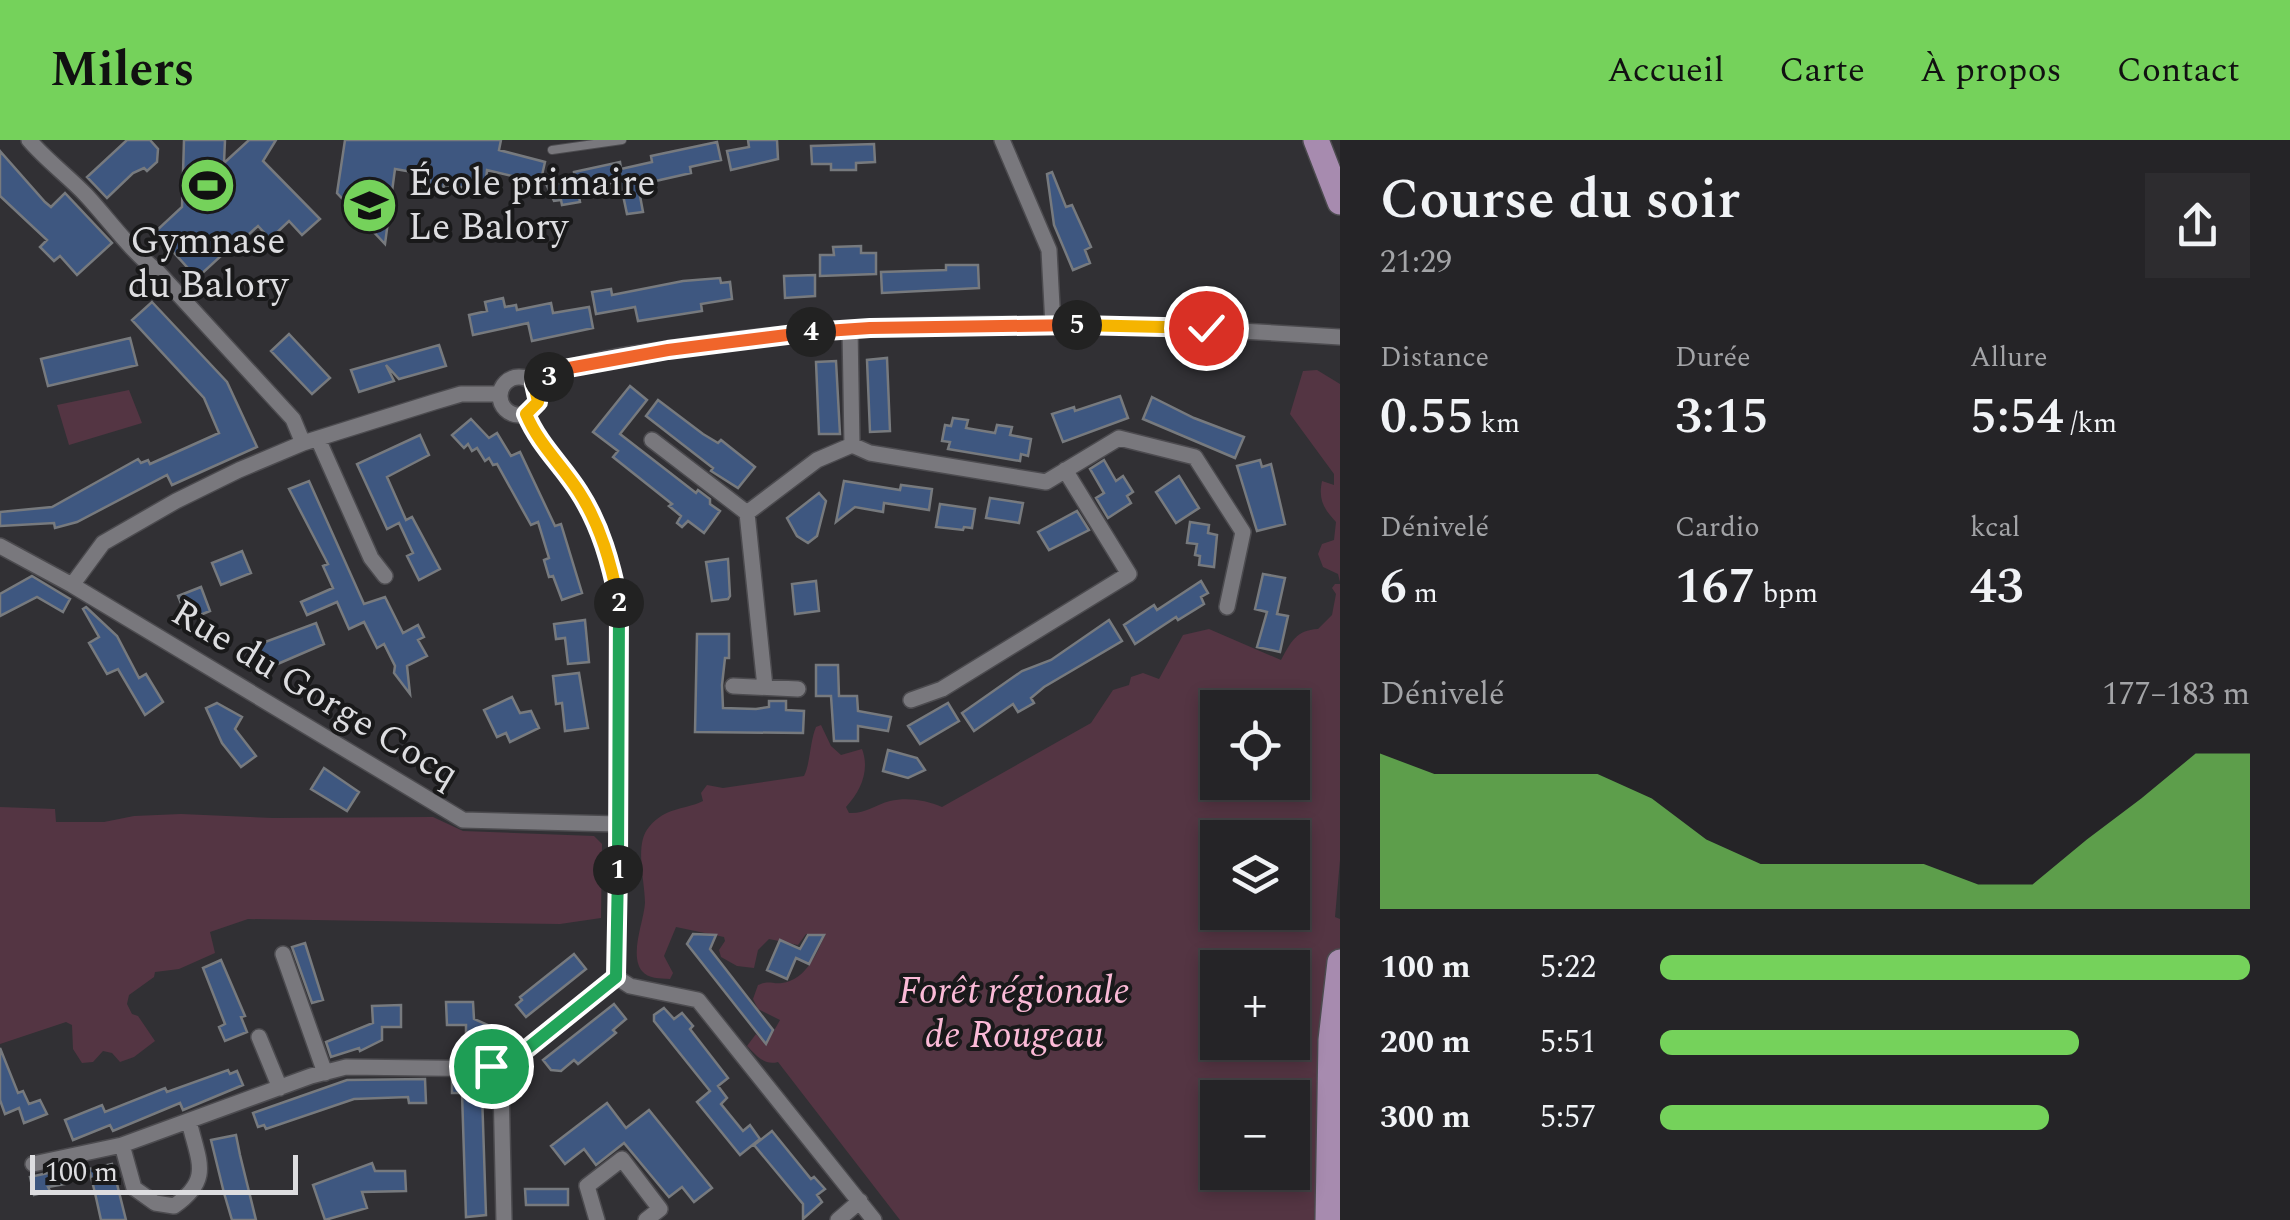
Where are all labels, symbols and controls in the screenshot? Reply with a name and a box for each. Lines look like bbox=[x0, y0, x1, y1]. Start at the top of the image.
text: Milers bbox=[50, 34, 195, 107]
text: Accueil bbox=[1607, 44, 1724, 97]
text: Carte bbox=[1779, 44, 1865, 97]
text: À propos bbox=[1920, 44, 2062, 97]
text: Contact bbox=[2117, 44, 2240, 97]
sports icon: Gymnase du Balory bbox=[178, 155, 238, 215]
place label: École primaire Le Balory bbox=[408, 155, 656, 257]
text: Course du soir bbox=[1380, 159, 1740, 242]
button: share bbox=[2145, 173, 2250, 278]
school or university icon: École primaire Le Balory bbox=[339, 176, 399, 236]
place label: Gymnase du Balory bbox=[128, 213, 290, 315]
text: 21:29 bbox=[1380, 238, 1452, 287]
pin bbox=[1164, 286, 1249, 371]
pin: 5 bbox=[1052, 300, 1102, 350]
icon: check bbox=[1179, 301, 1234, 356]
text: 5 bbox=[1069, 303, 1085, 346]
pin: 4 bbox=[786, 307, 836, 357]
text: 4 bbox=[803, 310, 819, 353]
text: Distance bbox=[1380, 336, 1489, 379]
text: Durée bbox=[1675, 336, 1751, 379]
text: Allure bbox=[1970, 336, 2048, 379]
pin: 3 bbox=[524, 352, 574, 402]
text: 3 bbox=[541, 355, 557, 398]
text: 0.55 bbox=[1380, 379, 1473, 455]
text: 3:15 bbox=[1675, 379, 1768, 455]
text: 5:54 bbox=[1970, 379, 2063, 455]
text: km bbox=[1473, 402, 1520, 445]
text: /km bbox=[2063, 402, 2117, 445]
text: Dénivelé bbox=[1380, 506, 1489, 549]
text: Cardio bbox=[1675, 506, 1760, 549]
text: kcal bbox=[1970, 506, 2020, 549]
text: 6 bbox=[1380, 549, 1407, 625]
text: 167 bbox=[1675, 549, 1755, 625]
text: 43 bbox=[1970, 549, 2024, 625]
text: m bbox=[1407, 572, 1438, 615]
text: bpm bbox=[1755, 572, 1818, 615]
pin: 2 bbox=[594, 578, 644, 628]
text: 2 bbox=[611, 581, 627, 624]
street label: Rue du Gorge Cocq bbox=[160, 585, 470, 803]
text: Dénivelé bbox=[1380, 670, 1505, 719]
text: 177–183 m bbox=[2102, 670, 2250, 719]
map controls bbox=[1200, 690, 1310, 1190]
button: locate bbox=[1200, 690, 1310, 800]
button: layers bbox=[1200, 820, 1310, 930]
pin: 1 bbox=[593, 845, 643, 895]
text: 1 bbox=[610, 848, 626, 891]
text: 100 m bbox=[1380, 943, 1471, 992]
text: 5:22 bbox=[1540, 943, 1596, 992]
button: + bbox=[1200, 950, 1310, 1060]
park label: Forêt régionale de Rougeau bbox=[898, 963, 1130, 1065]
text: 200 m bbox=[1380, 1018, 1471, 1067]
text: 5:51 bbox=[1540, 1018, 1596, 1067]
pin bbox=[449, 1024, 534, 1109]
icon: arrive bbox=[464, 1039, 519, 1094]
button: − bbox=[1200, 1080, 1310, 1190]
text: 300 m bbox=[1380, 1093, 1471, 1142]
text: 5:57 bbox=[1540, 1093, 1596, 1142]
scale bar bbox=[30, 1150, 298, 1194]
text: 100 m bbox=[45, 1151, 118, 1194]

